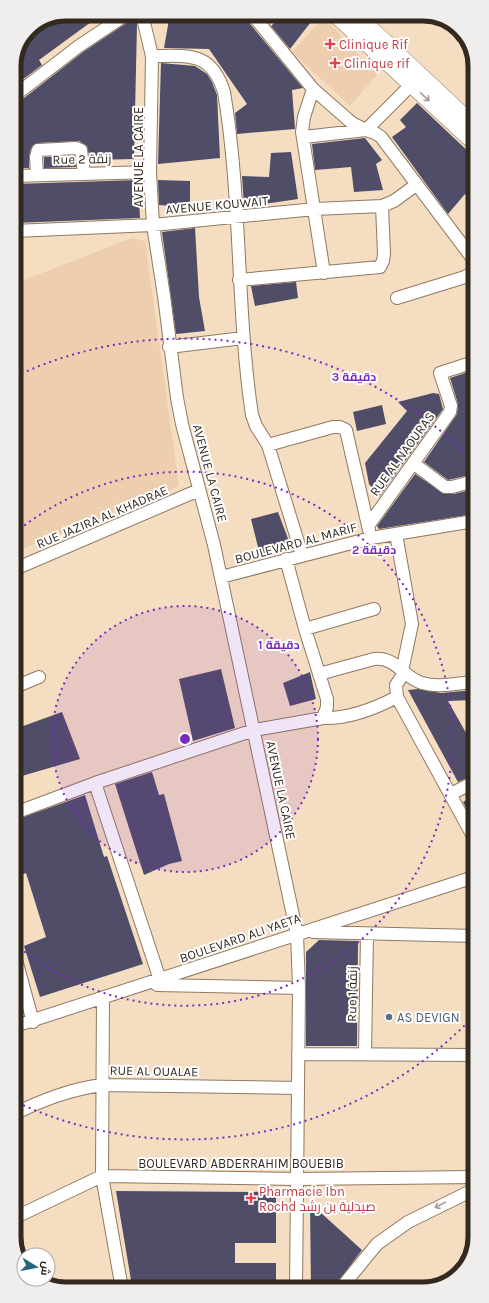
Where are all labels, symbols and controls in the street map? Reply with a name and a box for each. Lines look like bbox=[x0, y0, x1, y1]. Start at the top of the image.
place label: Clinique Rif bbox=[339, 37, 408, 53]
marker: Clinique Rif bbox=[324, 38, 336, 50]
place label: Clinique rif bbox=[344, 56, 410, 72]
marker: Clinique rif bbox=[329, 57, 341, 69]
one-way arrow bbox=[420, 93, 430, 102]
street label: AVENUE LA CAIRE bbox=[131, 107, 146, 207]
street label: Rue 2 زنقة bbox=[52, 151, 112, 167]
street label: AVENUE KOUWAIT bbox=[165, 193, 269, 217]
text: 3 دقيقة bbox=[332, 370, 376, 384]
street label: RUE AL NAOURAS bbox=[367, 409, 437, 499]
street label: AVENUE LA CAIRE bbox=[190, 423, 230, 523]
street label: RUE JAZIRA AL KHADRAE bbox=[34, 482, 170, 552]
street label: BOULEVARD AL MARIF bbox=[233, 519, 359, 567]
text: 2 دقيقة bbox=[352, 543, 396, 557]
text: 1 دقيقة bbox=[258, 638, 300, 652]
centre of rings bbox=[178, 732, 192, 746]
street label: AVENUE LA CAIRE bbox=[263, 739, 299, 841]
street label: BOULEVARD ALI YAETA bbox=[177, 910, 303, 966]
street label: Rue 1 زنقة bbox=[344, 966, 360, 1022]
place label: AS DEVIGN bbox=[397, 1010, 460, 1025]
marker: AS DEVIGN bbox=[384, 1012, 394, 1022]
street label: RUE AL OUALAE bbox=[110, 1063, 198, 1079]
street label: BOULEVARD ABDERRAHIM BOUEBIB bbox=[138, 1156, 344, 1171]
place label: Pharmacie Ibn Rochd صيدلية بن رشد bbox=[259, 1184, 376, 1214]
marker: Pharmacie Ibn Rochd صيدلية بن رشد bbox=[246, 1193, 256, 1203]
one-way arrow bbox=[434, 1202, 446, 1210]
north arrow bbox=[16, 1247, 56, 1287]
text: ش bbox=[38, 1261, 53, 1277]

